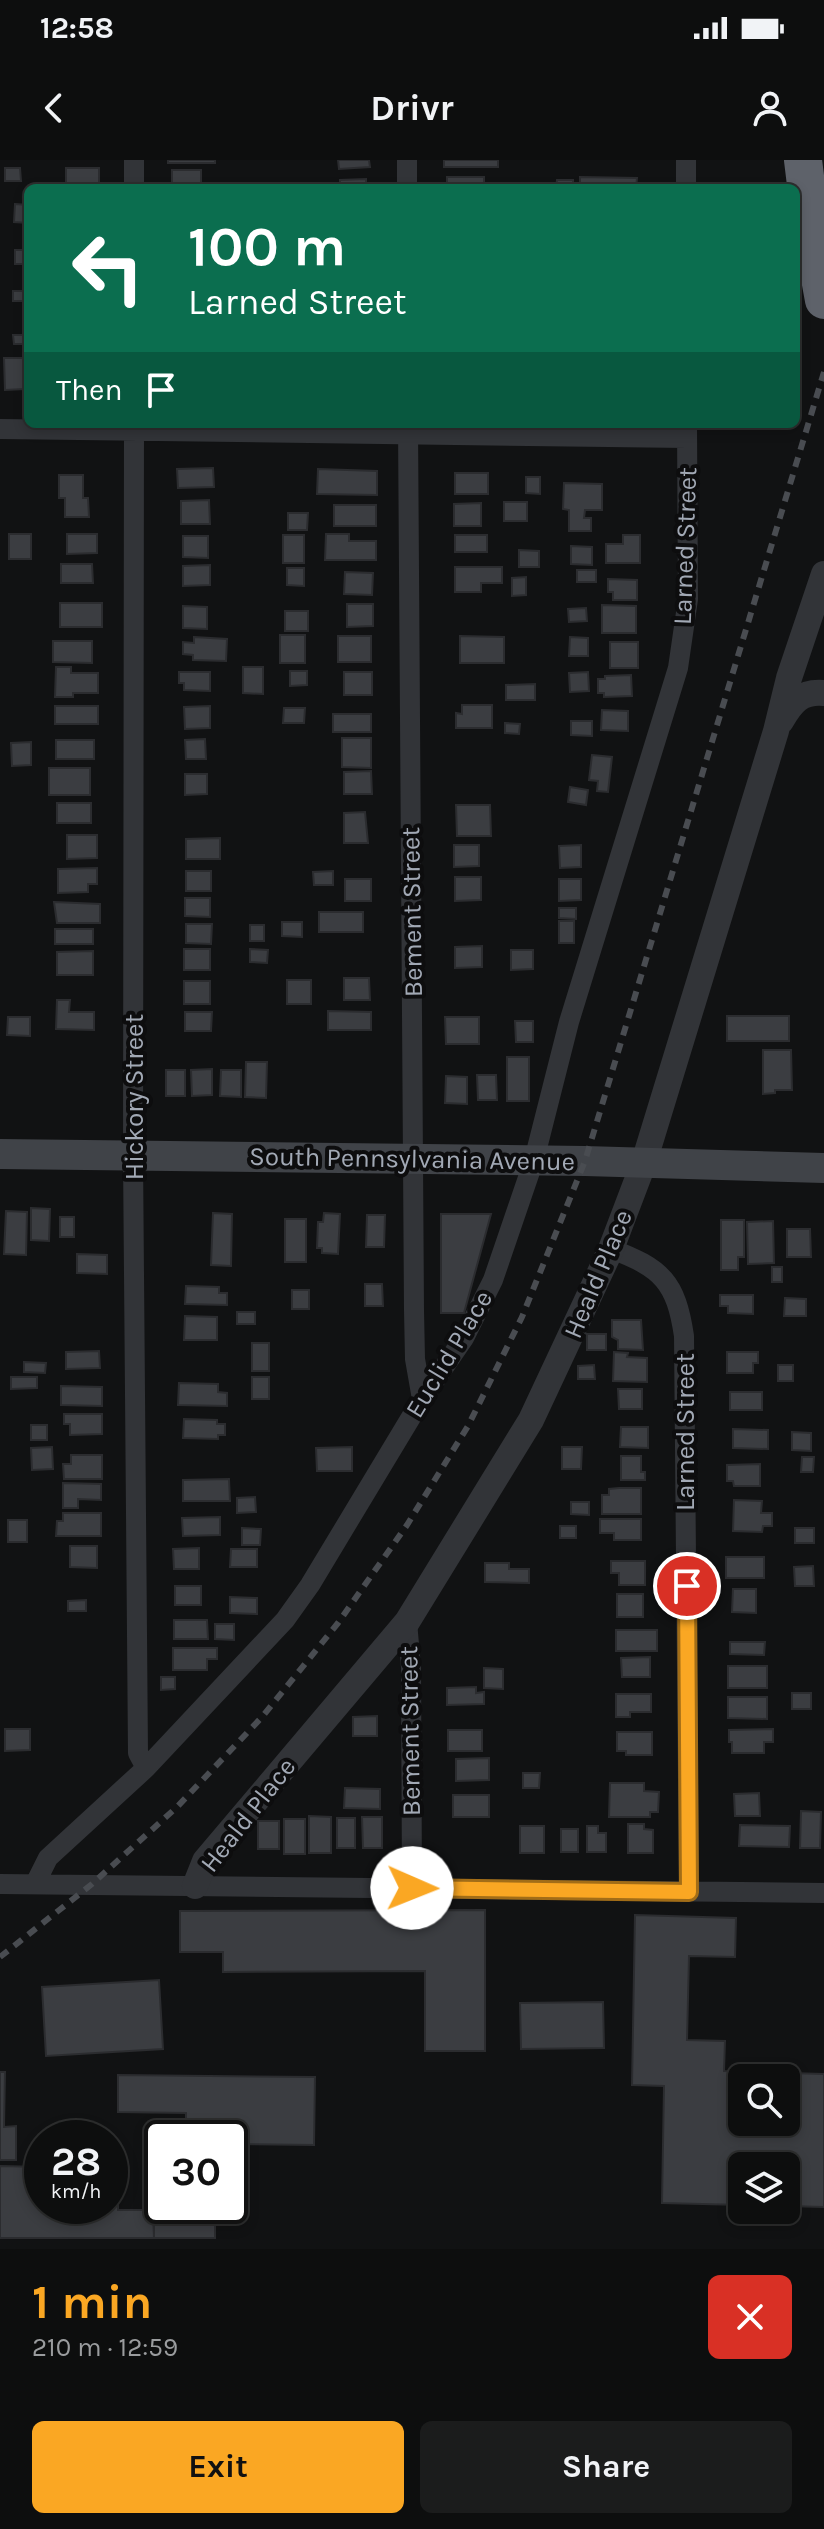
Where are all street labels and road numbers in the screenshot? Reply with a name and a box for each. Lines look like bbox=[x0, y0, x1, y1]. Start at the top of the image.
street label: Larned Street bbox=[667, 466, 703, 625]
street label: Bement Street bbox=[395, 826, 429, 997]
street label: Hickory Street bbox=[119, 1014, 150, 1180]
street label: South Pennsylvania Avenue bbox=[249, 1141, 575, 1177]
street label: Heald Place bbox=[557, 1205, 639, 1343]
street label: Euclid Place bbox=[399, 1285, 499, 1423]
street label: Larned Street bbox=[670, 1353, 701, 1511]
street label: Bement Street bbox=[393, 1645, 427, 1816]
street label: Heald Place bbox=[194, 1752, 302, 1878]

